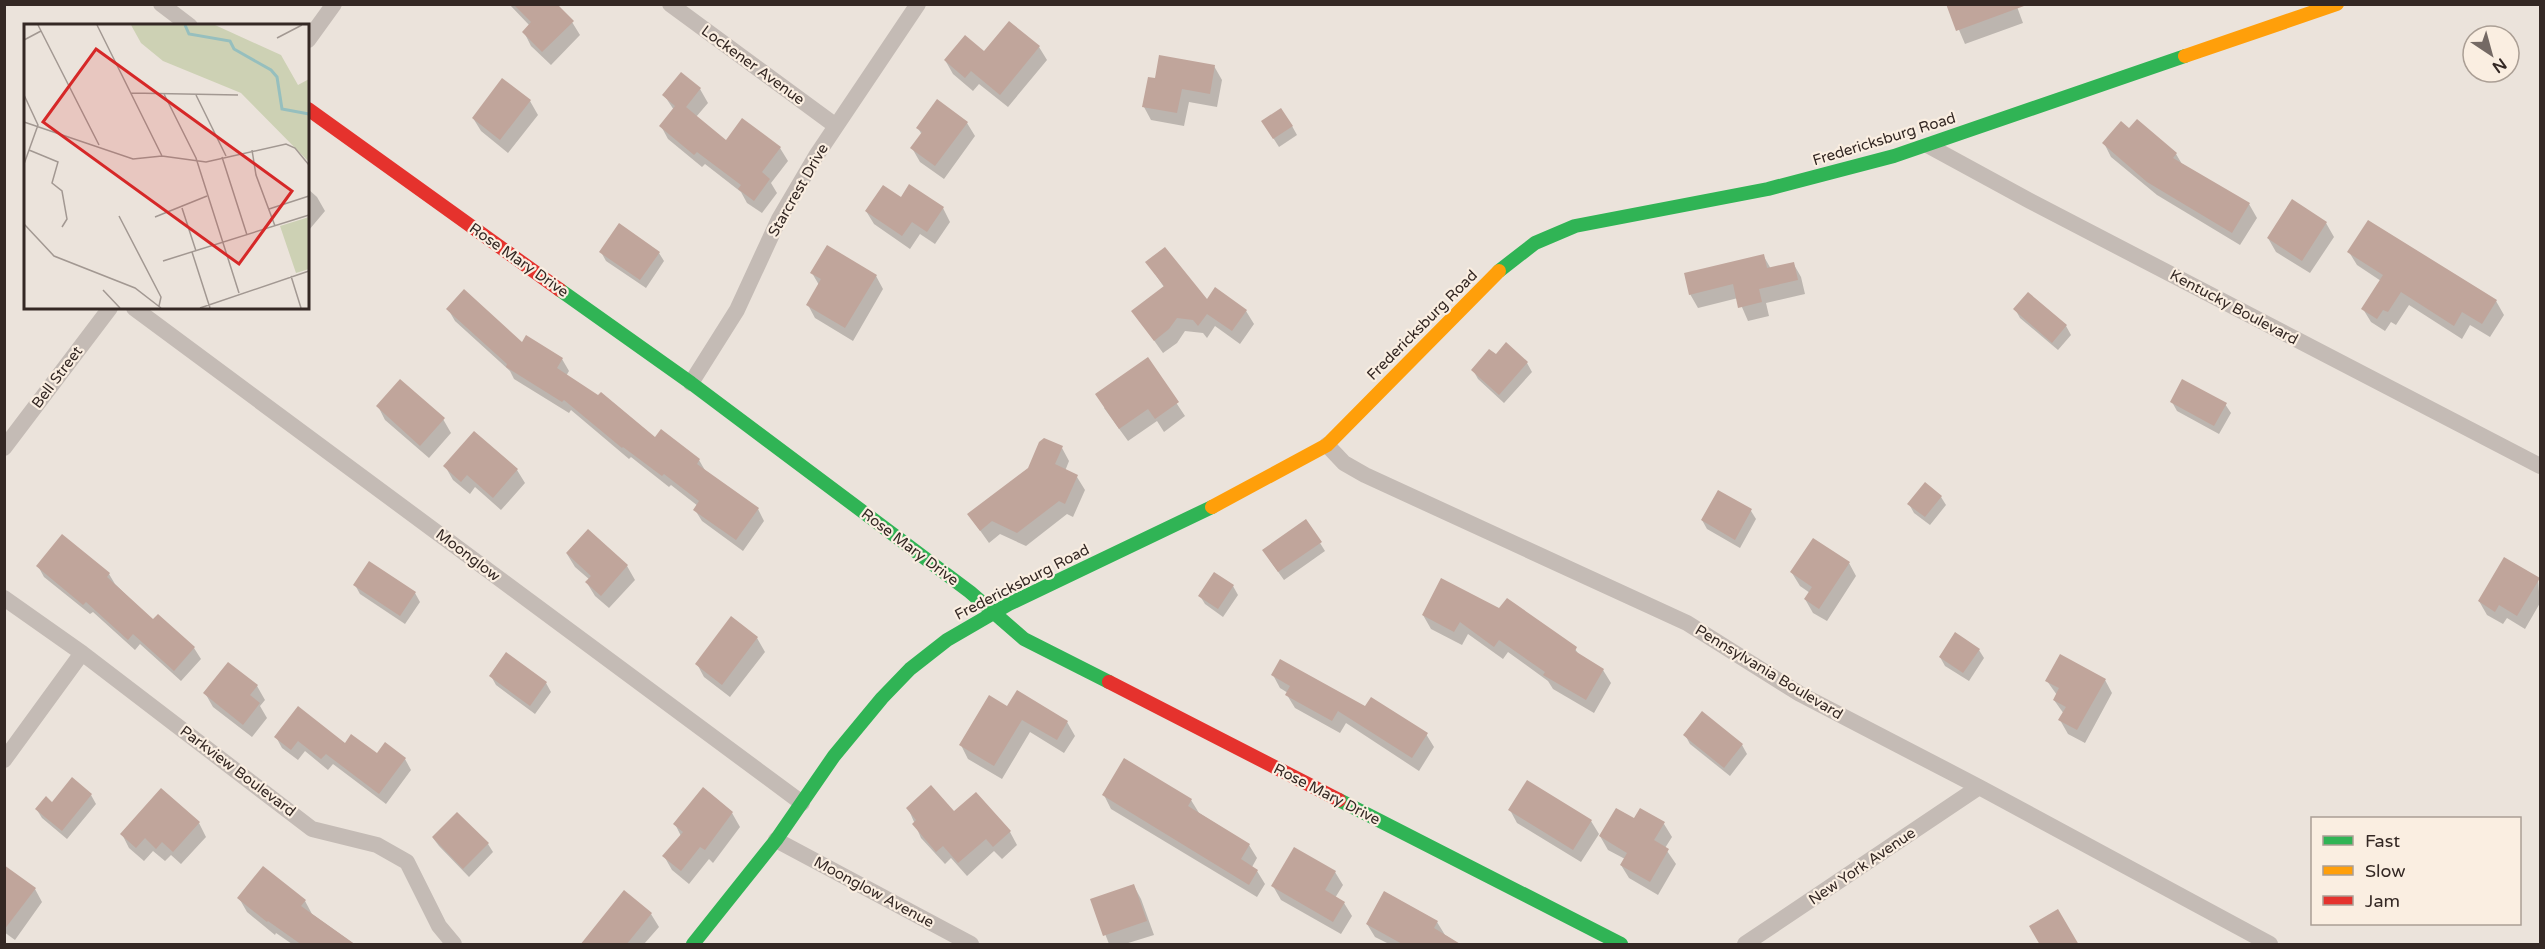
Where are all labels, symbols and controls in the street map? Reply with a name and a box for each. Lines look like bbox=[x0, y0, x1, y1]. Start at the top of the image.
street label: Lockener Avenue bbox=[698, 21, 808, 109]
inset map bbox=[24, 24, 309, 309]
north arrow bbox=[2461, 24, 2521, 84]
text: N bbox=[2488, 53, 2510, 77]
street label: Fredericksburg Road bbox=[1810, 109, 1958, 169]
street label: Starcrest Drive bbox=[764, 140, 832, 240]
street label: Rose Mary Drive bbox=[466, 219, 572, 301]
street label: Fredericksburg Road bbox=[1363, 266, 1481, 384]
street label: Kentucky Boulevard bbox=[2167, 266, 2301, 348]
street label: Bell Street bbox=[28, 342, 86, 412]
street label: Rose Mary Drive bbox=[858, 505, 962, 589]
street label: Moonglow bbox=[432, 525, 504, 585]
street label: Fredericksburg Road bbox=[952, 540, 1092, 624]
street label: Pennsylvania Boulevard bbox=[1692, 621, 1846, 723]
street label: Parkview Boulevard bbox=[177, 722, 299, 820]
street label: Rose Mary Drive bbox=[1271, 759, 1383, 829]
legend bbox=[2311, 817, 2521, 925]
street label: New York Avenue bbox=[1805, 824, 1919, 908]
text: Fast bbox=[2365, 830, 2400, 852]
street label: Moonglow Avenue bbox=[811, 853, 937, 931]
text: Slow bbox=[2365, 860, 2406, 882]
text: Jam bbox=[2365, 890, 2400, 912]

